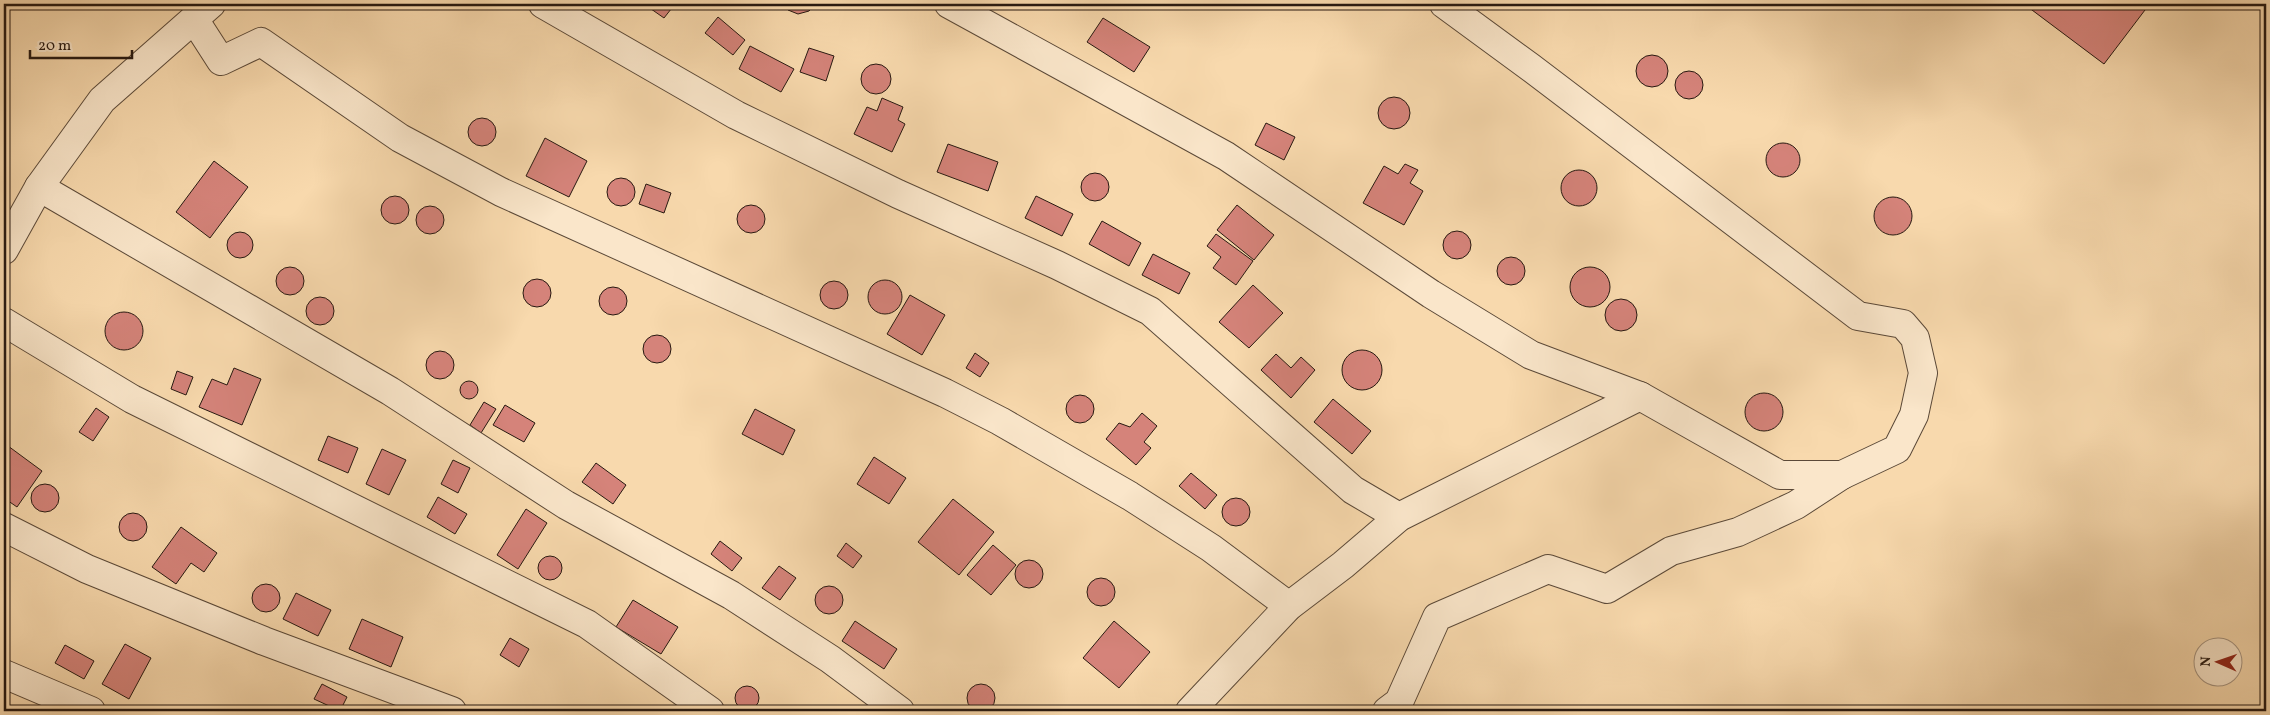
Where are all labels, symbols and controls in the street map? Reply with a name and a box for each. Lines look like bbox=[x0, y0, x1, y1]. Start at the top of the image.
scale bar bbox=[30, 28, 132, 60]
text: 20 m bbox=[38, 36, 71, 57]
north arrow bbox=[2192, 638, 2242, 688]
text: N bbox=[2197, 656, 2216, 667]

